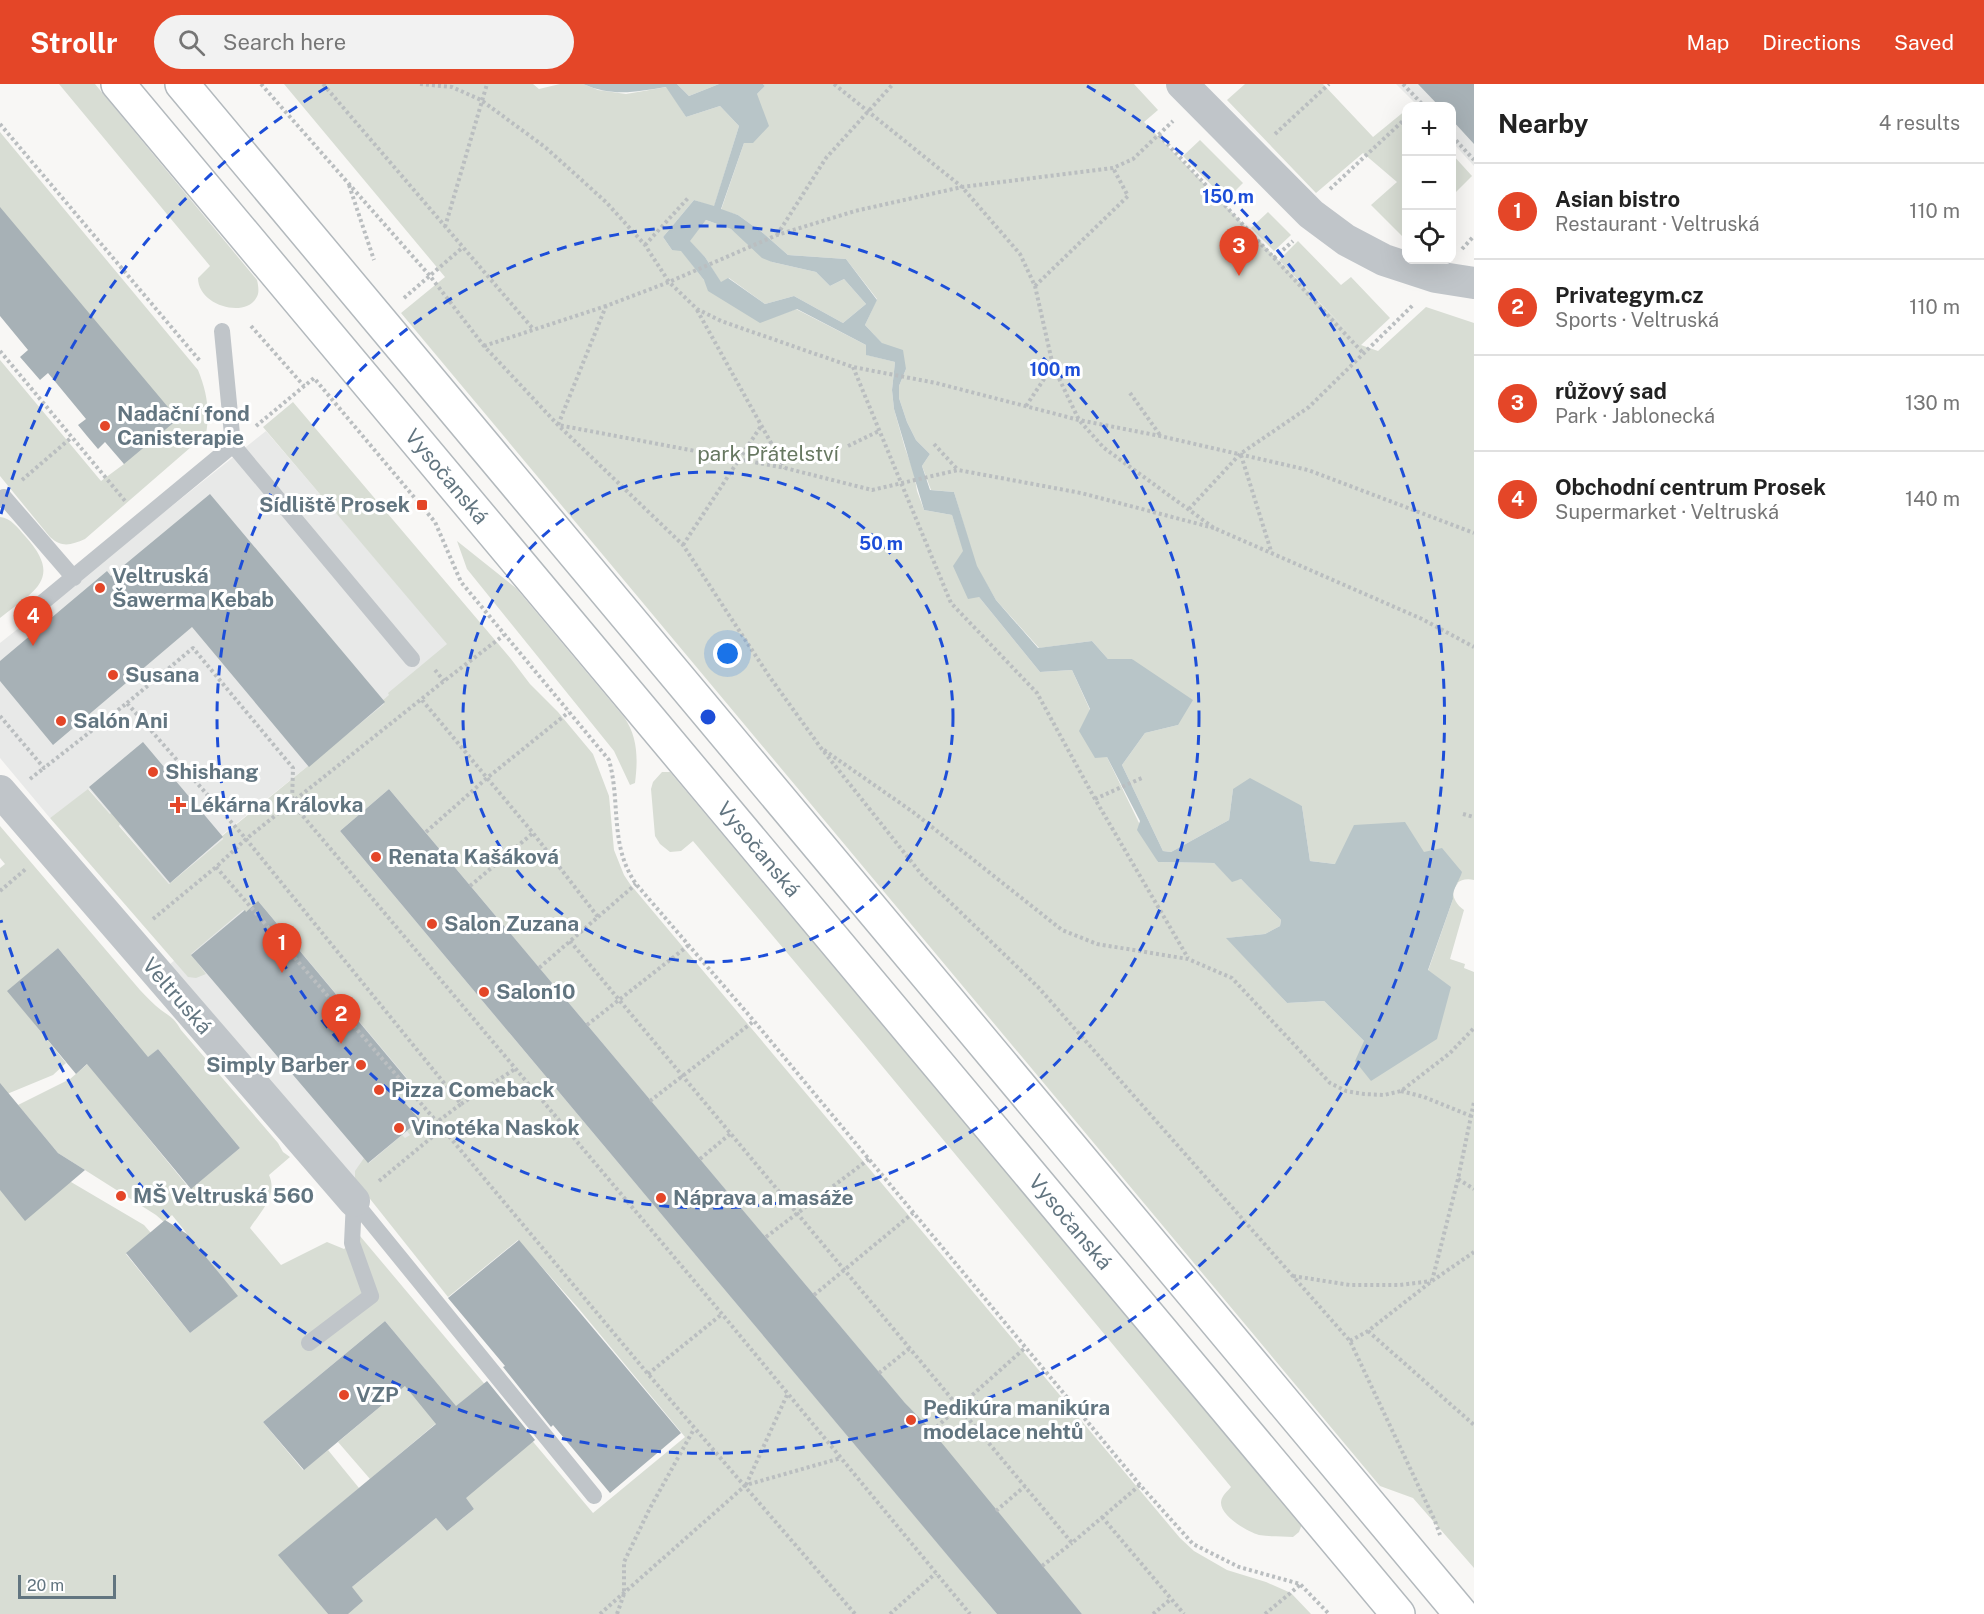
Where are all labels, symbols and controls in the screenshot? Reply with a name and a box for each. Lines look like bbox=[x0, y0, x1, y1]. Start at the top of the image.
search box bbox=[154, 15, 574, 69]
text: Strollr bbox=[30, 26, 118, 59]
icon: search bbox=[175, 26, 208, 59]
text: Search here bbox=[223, 29, 346, 55]
text: Map bbox=[1687, 30, 1729, 55]
text: Directions bbox=[1762, 30, 1861, 55]
text: Saved bbox=[1894, 30, 1954, 55]
map controls bbox=[1402, 102, 1456, 264]
button: + bbox=[1402, 102, 1456, 156]
text: Nearby bbox=[1498, 108, 1588, 139]
text: 4 results bbox=[1879, 111, 1960, 135]
button: − bbox=[1402, 156, 1456, 210]
text: 150 m bbox=[1202, 186, 1254, 207]
text: Asian bistro bbox=[1555, 186, 1680, 212]
text: 1 bbox=[1513, 199, 1522, 223]
text: 110 m bbox=[1909, 199, 1960, 223]
button: locate bbox=[1402, 210, 1456, 264]
text: Restaurant · Veltruská bbox=[1555, 212, 1760, 236]
pin: 3 bbox=[1220, 226, 1258, 276]
text: Privategym.cz bbox=[1555, 282, 1703, 308]
text: 2 bbox=[1511, 295, 1524, 319]
text: 110 m bbox=[1909, 295, 1960, 319]
text: Sports · Veltruská bbox=[1555, 308, 1719, 332]
text: 100 m bbox=[1029, 359, 1081, 380]
text: růžový sad bbox=[1555, 378, 1667, 404]
text: 3 bbox=[1511, 391, 1524, 415]
text: 130 m bbox=[1905, 391, 1960, 415]
place label: Nadační fond Canisterapie bbox=[117, 401, 250, 450]
text: Park · Jablonecká bbox=[1555, 404, 1715, 428]
marker: Nadační fond Canisterapie bbox=[98, 419, 112, 433]
street label: Vysočanská bbox=[400, 424, 494, 529]
park label: park Přátelství bbox=[697, 441, 840, 466]
text: Obchodní centrum Prosek bbox=[1555, 474, 1826, 500]
text: 4 bbox=[1511, 487, 1524, 511]
text: 140 m bbox=[1905, 487, 1960, 511]
place label: Sídliště Prosek bbox=[259, 492, 410, 517]
marker: Sídliště Prosek bbox=[415, 498, 429, 512]
text: Supermarket · Veltruská bbox=[1555, 500, 1779, 524]
text: 50 m bbox=[859, 533, 903, 554]
place label: Veltruská Šawerma Kebab bbox=[112, 563, 274, 612]
marker: Veltruská Šawerma Kebab bbox=[93, 581, 107, 595]
pin: 4 bbox=[14, 596, 52, 646]
your location bbox=[713, 639, 742, 668]
place label: Susana bbox=[125, 662, 199, 687]
marker: Susana bbox=[106, 668, 120, 682]
centre of rings bbox=[698, 707, 718, 727]
place label: Salón Ani bbox=[73, 708, 168, 733]
marker: Salón Ani bbox=[54, 714, 68, 728]
place label: Shishang bbox=[165, 759, 259, 784]
marker: Shishang bbox=[146, 765, 160, 779]
place label: Lékárna Královka bbox=[190, 792, 363, 817]
street label: Vysočanská bbox=[712, 796, 806, 902]
marker: Lékárna Královka bbox=[171, 798, 185, 812]
place label: Renata Kašáková bbox=[388, 844, 559, 869]
marker: Renata Kašáková bbox=[369, 850, 383, 864]
place label: Salon Zuzana bbox=[444, 911, 579, 936]
marker: Salon Zuzana bbox=[425, 917, 439, 931]
pin: 1 bbox=[262, 924, 302, 973]
street label: Veltruská bbox=[137, 952, 217, 1039]
place label: Salon10 bbox=[496, 979, 576, 1004]
marker: Salon10 bbox=[477, 985, 491, 999]
pin: 2 bbox=[322, 994, 360, 1044]
place label: Simply Barber bbox=[206, 1052, 349, 1077]
marker: Simply Barber bbox=[354, 1058, 368, 1072]
place label: Pizza Comeback bbox=[391, 1077, 555, 1102]
marker: Pizza Comeback bbox=[372, 1083, 386, 1097]
place label: Vinotéka Naskok bbox=[411, 1115, 580, 1140]
marker: Vinotéka Naskok bbox=[392, 1121, 406, 1135]
street label: Vysočanská bbox=[1024, 1169, 1118, 1275]
place label: MŠ Veltruská 560 bbox=[133, 1183, 314, 1208]
place label: Náprava a masáže bbox=[673, 1185, 854, 1210]
marker: MŠ Veltruská 560 bbox=[114, 1189, 128, 1203]
marker: Náprava a masáže bbox=[654, 1191, 668, 1205]
place label: VZP bbox=[356, 1382, 399, 1407]
marker: VZP bbox=[337, 1388, 351, 1402]
place label: Pedikúra manikúra modelace nehtů bbox=[923, 1395, 1110, 1444]
marker: Pedikúra manikúra modelace nehtů bbox=[904, 1413, 918, 1427]
scale bar bbox=[18, 1572, 116, 1600]
text: 20 m bbox=[27, 1576, 64, 1595]

